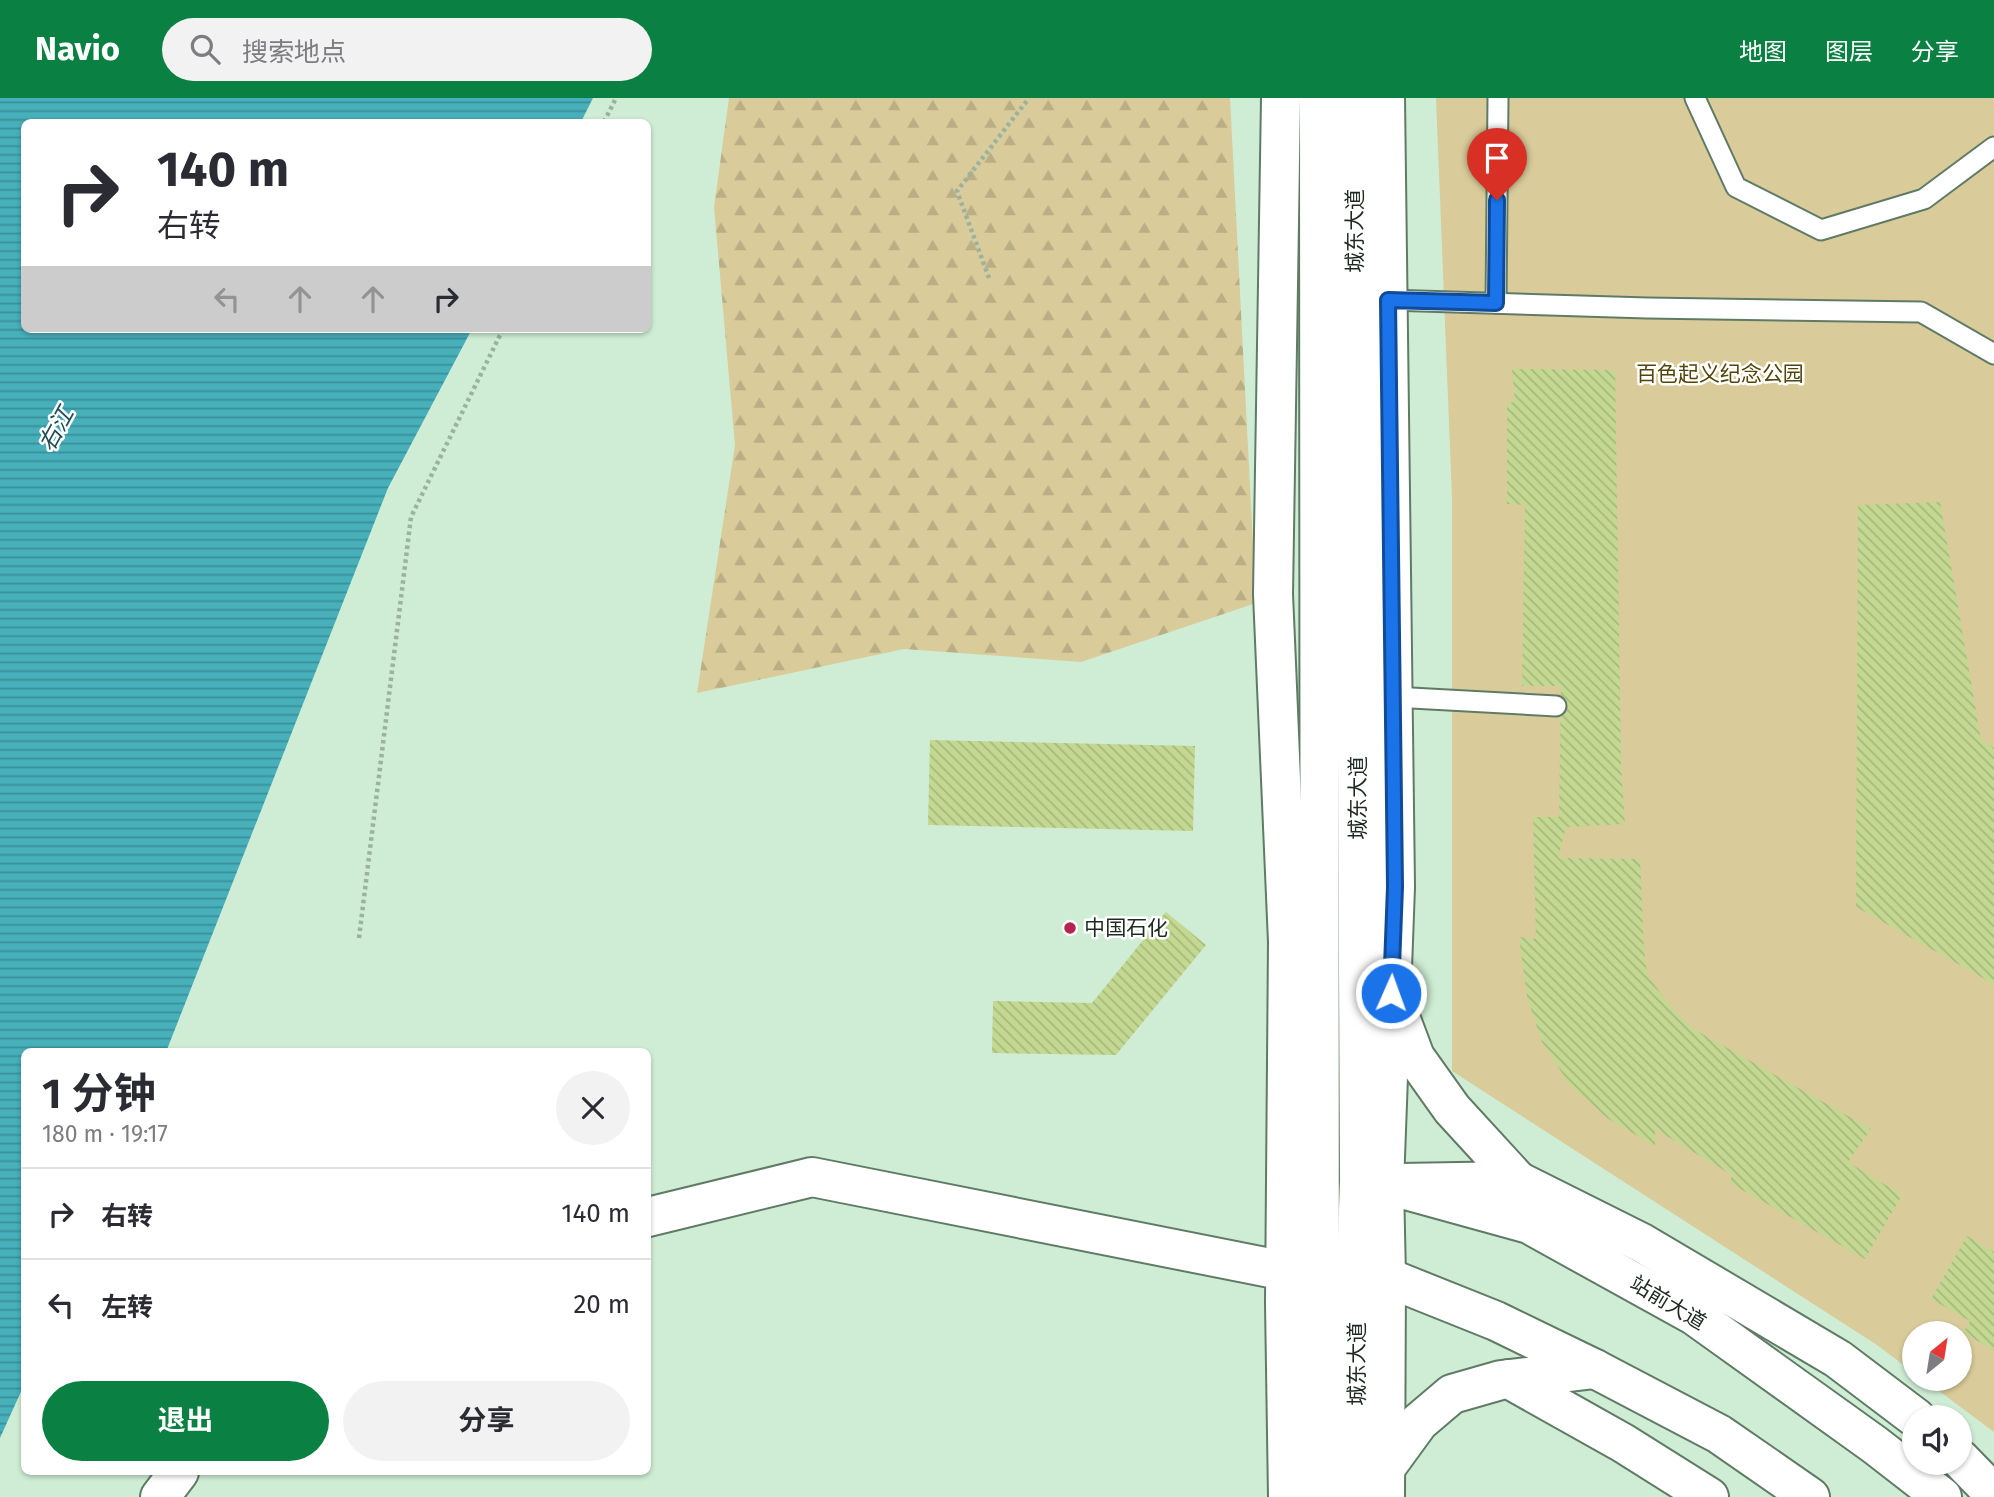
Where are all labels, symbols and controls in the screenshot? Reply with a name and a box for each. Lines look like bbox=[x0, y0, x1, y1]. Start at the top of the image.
search box bbox=[162, 18, 652, 81]
text: Navio bbox=[35, 29, 120, 69]
icon: search bbox=[186, 30, 224, 68]
text: 搜索地点 bbox=[242, 37, 346, 68]
text: 地图 bbox=[1739, 38, 1787, 66]
text: 图层 bbox=[1825, 38, 1873, 66]
text: 分享 bbox=[1911, 38, 1959, 66]
pin bbox=[1467, 128, 1527, 200]
icon: arrive bbox=[1478, 139, 1516, 177]
text: 140 m bbox=[157, 140, 289, 199]
icon: right bbox=[42, 147, 133, 238]
street label: 城东大道 bbox=[1342, 189, 1368, 273]
text: 右转 bbox=[157, 207, 221, 245]
icon: left bbox=[208, 280, 246, 318]
icon: ahead bbox=[281, 280, 319, 318]
icon: ahead bbox=[354, 280, 392, 318]
icon: right bbox=[427, 280, 465, 318]
park label: 百色起义纪念公园 bbox=[1636, 361, 1804, 387]
water label: 右江 bbox=[33, 399, 81, 456]
street label: 城东大道 bbox=[1345, 756, 1371, 840]
place label: 中国石化 bbox=[1084, 915, 1168, 941]
marker: 中国石化 bbox=[1062, 920, 1078, 936]
position arrow bbox=[1354, 956, 1428, 1030]
text: 1 分钟 bbox=[42, 1069, 155, 1119]
button: close bbox=[556, 1071, 630, 1145]
text: 180 m · 19:17 bbox=[42, 1120, 168, 1148]
icon: right bbox=[42, 1195, 80, 1233]
text: 140 m bbox=[561, 1198, 630, 1229]
text: 右转 bbox=[101, 1201, 153, 1232]
street label: 站前大道 bbox=[1625, 1270, 1711, 1336]
icon: left bbox=[42, 1286, 80, 1324]
text: 20 m bbox=[573, 1289, 630, 1320]
text: 左转 bbox=[101, 1292, 153, 1323]
north arrow bbox=[1902, 1321, 1972, 1391]
map controls bbox=[1902, 1321, 1972, 1475]
street label: 城东大道 bbox=[1344, 1322, 1370, 1406]
button: 退出 bbox=[42, 1381, 329, 1461]
button: 分享 bbox=[343, 1381, 630, 1461]
button: sound bbox=[1902, 1405, 1972, 1475]

